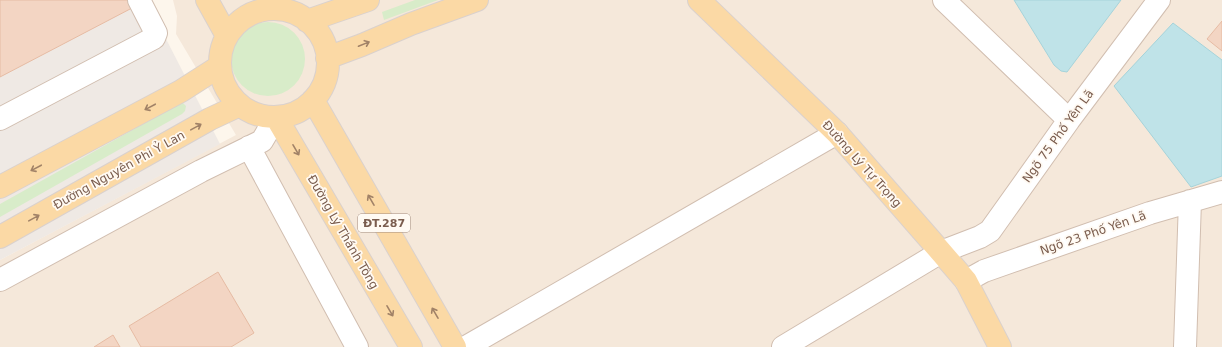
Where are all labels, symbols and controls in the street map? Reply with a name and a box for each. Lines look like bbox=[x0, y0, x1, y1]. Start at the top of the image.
one-way arrow bbox=[357, 40, 369, 48]
street label: Ngõ 75 Phố Yên Lã bbox=[1020, 87, 1096, 185]
one-way arrow bbox=[145, 104, 157, 112]
street label: Đường Lý Tự Trọng bbox=[819, 118, 905, 210]
one-way arrow bbox=[190, 122, 202, 130]
street label: Đường Nguyên Phi Ỷ Lan bbox=[50, 126, 187, 212]
one-way arrow bbox=[292, 144, 300, 156]
one-way arrow bbox=[30, 165, 42, 173]
street label: Đường Lý Thánh Tông bbox=[305, 172, 381, 292]
one-way arrow bbox=[366, 194, 374, 206]
street label: Ngõ 23 Phố Yên Lã bbox=[1038, 208, 1148, 258]
one-way arrow bbox=[28, 213, 40, 221]
road number: ĐT.287 bbox=[358, 214, 410, 232]
one-way arrow bbox=[386, 305, 394, 317]
one-way arrow bbox=[431, 307, 439, 319]

